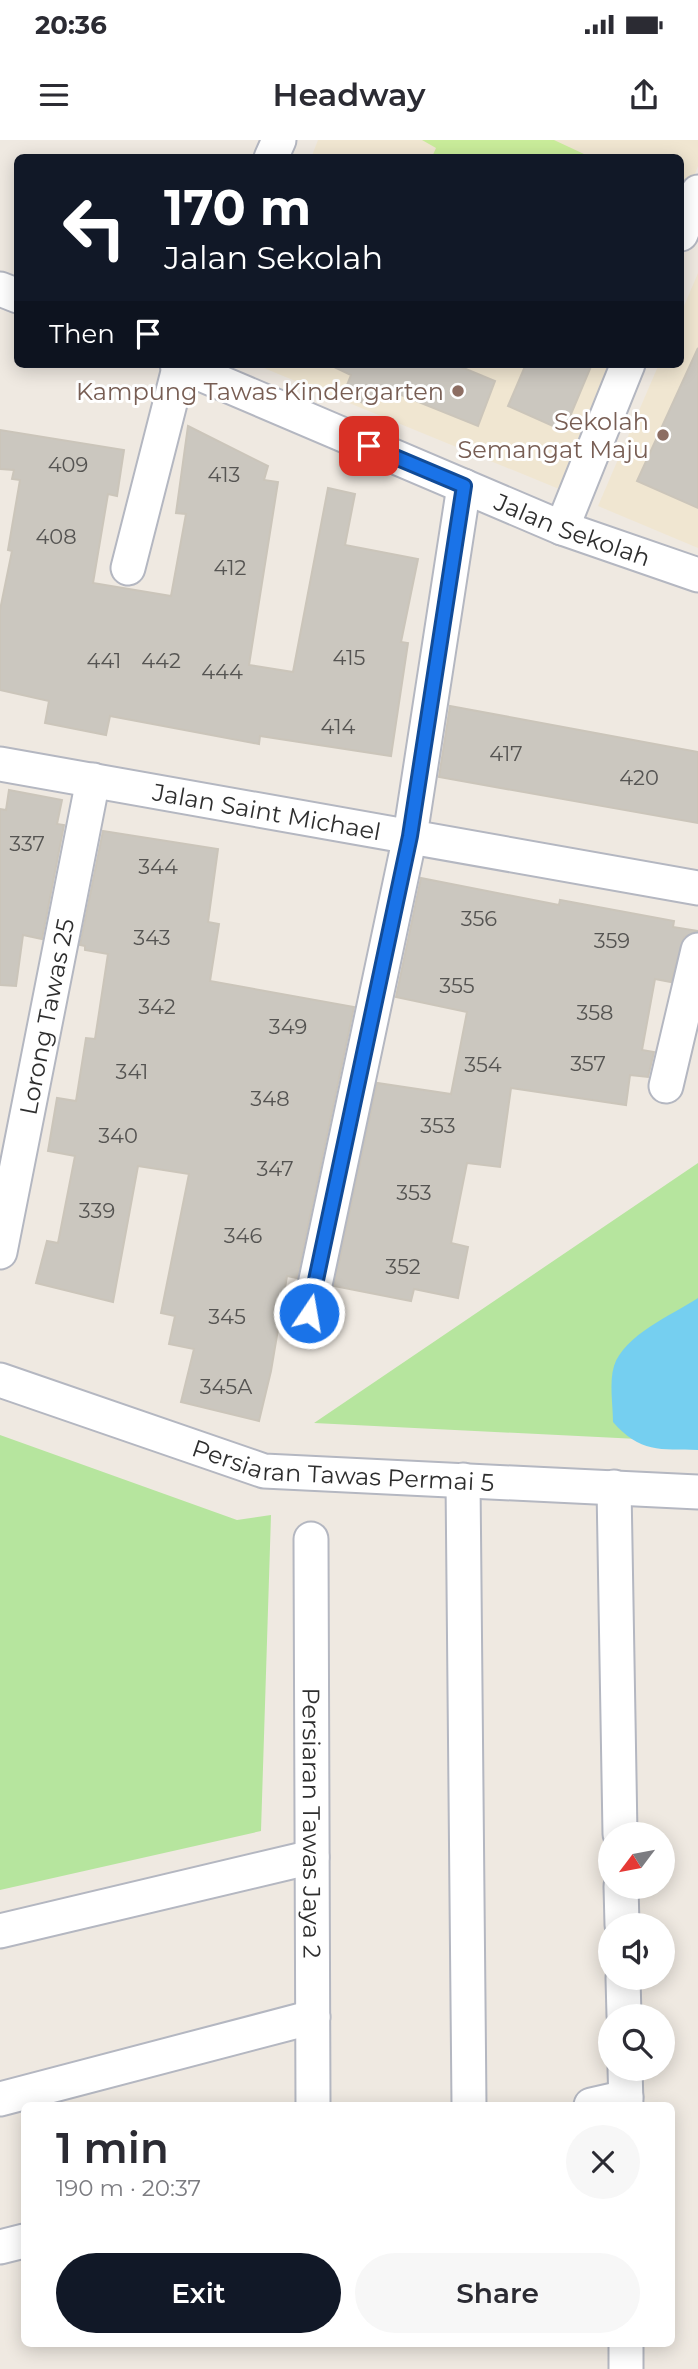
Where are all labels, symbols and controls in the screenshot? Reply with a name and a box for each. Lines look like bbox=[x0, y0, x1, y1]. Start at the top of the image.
text: 20:36 bbox=[35, 9, 107, 41]
text: Headway bbox=[273, 75, 425, 114]
icon: menu bbox=[35, 76, 73, 114]
icon: share bbox=[625, 76, 663, 114]
text: 170 m bbox=[164, 178, 311, 237]
icon: left bbox=[49, 182, 140, 273]
text: Jalan Sekolah bbox=[164, 238, 383, 277]
icon: arrive bbox=[129, 315, 167, 353]
text: Then bbox=[49, 318, 115, 350]
place label: Kampung Tawas Kindergarten bbox=[76, 377, 444, 406]
marker: Kampung Tawas Kindergarten bbox=[450, 383, 466, 399]
place label: Sekolah Semangat Maju bbox=[457, 407, 649, 464]
pin bbox=[339, 416, 399, 476]
icon: arrive bbox=[350, 427, 388, 465]
marker: Sekolah Semangat Maju bbox=[655, 427, 671, 443]
house number: 409 bbox=[48, 452, 88, 477]
house number: 413 bbox=[208, 462, 240, 487]
street label: Jalan Sekolah bbox=[489, 486, 654, 572]
house number: 408 bbox=[35, 524, 77, 549]
house number: 412 bbox=[214, 555, 246, 580]
house number: 415 bbox=[333, 645, 366, 670]
house number: 441 bbox=[87, 648, 121, 673]
house number: 442 bbox=[141, 648, 181, 673]
house number: 444 bbox=[201, 659, 243, 684]
house number: 414 bbox=[321, 714, 356, 739]
house number: 417 bbox=[489, 741, 523, 766]
house number: 420 bbox=[619, 765, 659, 790]
street label: Jalan Saint Michael bbox=[150, 777, 383, 846]
house number: 337 bbox=[9, 831, 45, 856]
house number: 344 bbox=[138, 854, 178, 879]
house number: 356 bbox=[461, 906, 497, 931]
street label: Lorong Tawas 25 bbox=[13, 916, 80, 1117]
house number: 343 bbox=[133, 925, 171, 950]
house number: 359 bbox=[594, 928, 630, 953]
house number: 355 bbox=[439, 973, 475, 998]
house number: 342 bbox=[138, 994, 176, 1019]
house number: 358 bbox=[577, 1000, 613, 1025]
house number: 349 bbox=[269, 1014, 307, 1039]
house number: 357 bbox=[570, 1051, 606, 1076]
house number: 354 bbox=[464, 1052, 502, 1077]
house number: 341 bbox=[116, 1059, 148, 1084]
house number: 348 bbox=[250, 1086, 290, 1111]
house number: 353 bbox=[420, 1113, 456, 1138]
house number: 340 bbox=[98, 1123, 138, 1148]
house number: 347 bbox=[256, 1156, 294, 1181]
house number: 353 bbox=[396, 1180, 432, 1205]
house number: 339 bbox=[79, 1198, 115, 1223]
house number: 346 bbox=[224, 1223, 262, 1248]
house number: 352 bbox=[385, 1254, 421, 1279]
position arrow bbox=[272, 1276, 346, 1350]
house number: 345 bbox=[208, 1304, 246, 1329]
house number: 345A bbox=[200, 1374, 253, 1399]
street label: Persiaran Tawas Permai 5 bbox=[188, 1433, 495, 1497]
street label: Persiaran Tawas Jaya 2 bbox=[297, 1687, 327, 1959]
north arrow bbox=[598, 1822, 676, 1899]
map controls bbox=[598, 1822, 675, 2081]
button: sound bbox=[598, 1913, 675, 1990]
button: search bbox=[598, 2004, 675, 2081]
text: 1 min bbox=[56, 2122, 169, 2174]
button: close bbox=[566, 2125, 640, 2199]
text: 190 m · 20:37 bbox=[56, 2174, 201, 2202]
button: Exit bbox=[56, 2253, 341, 2333]
button: Share bbox=[355, 2253, 640, 2333]

